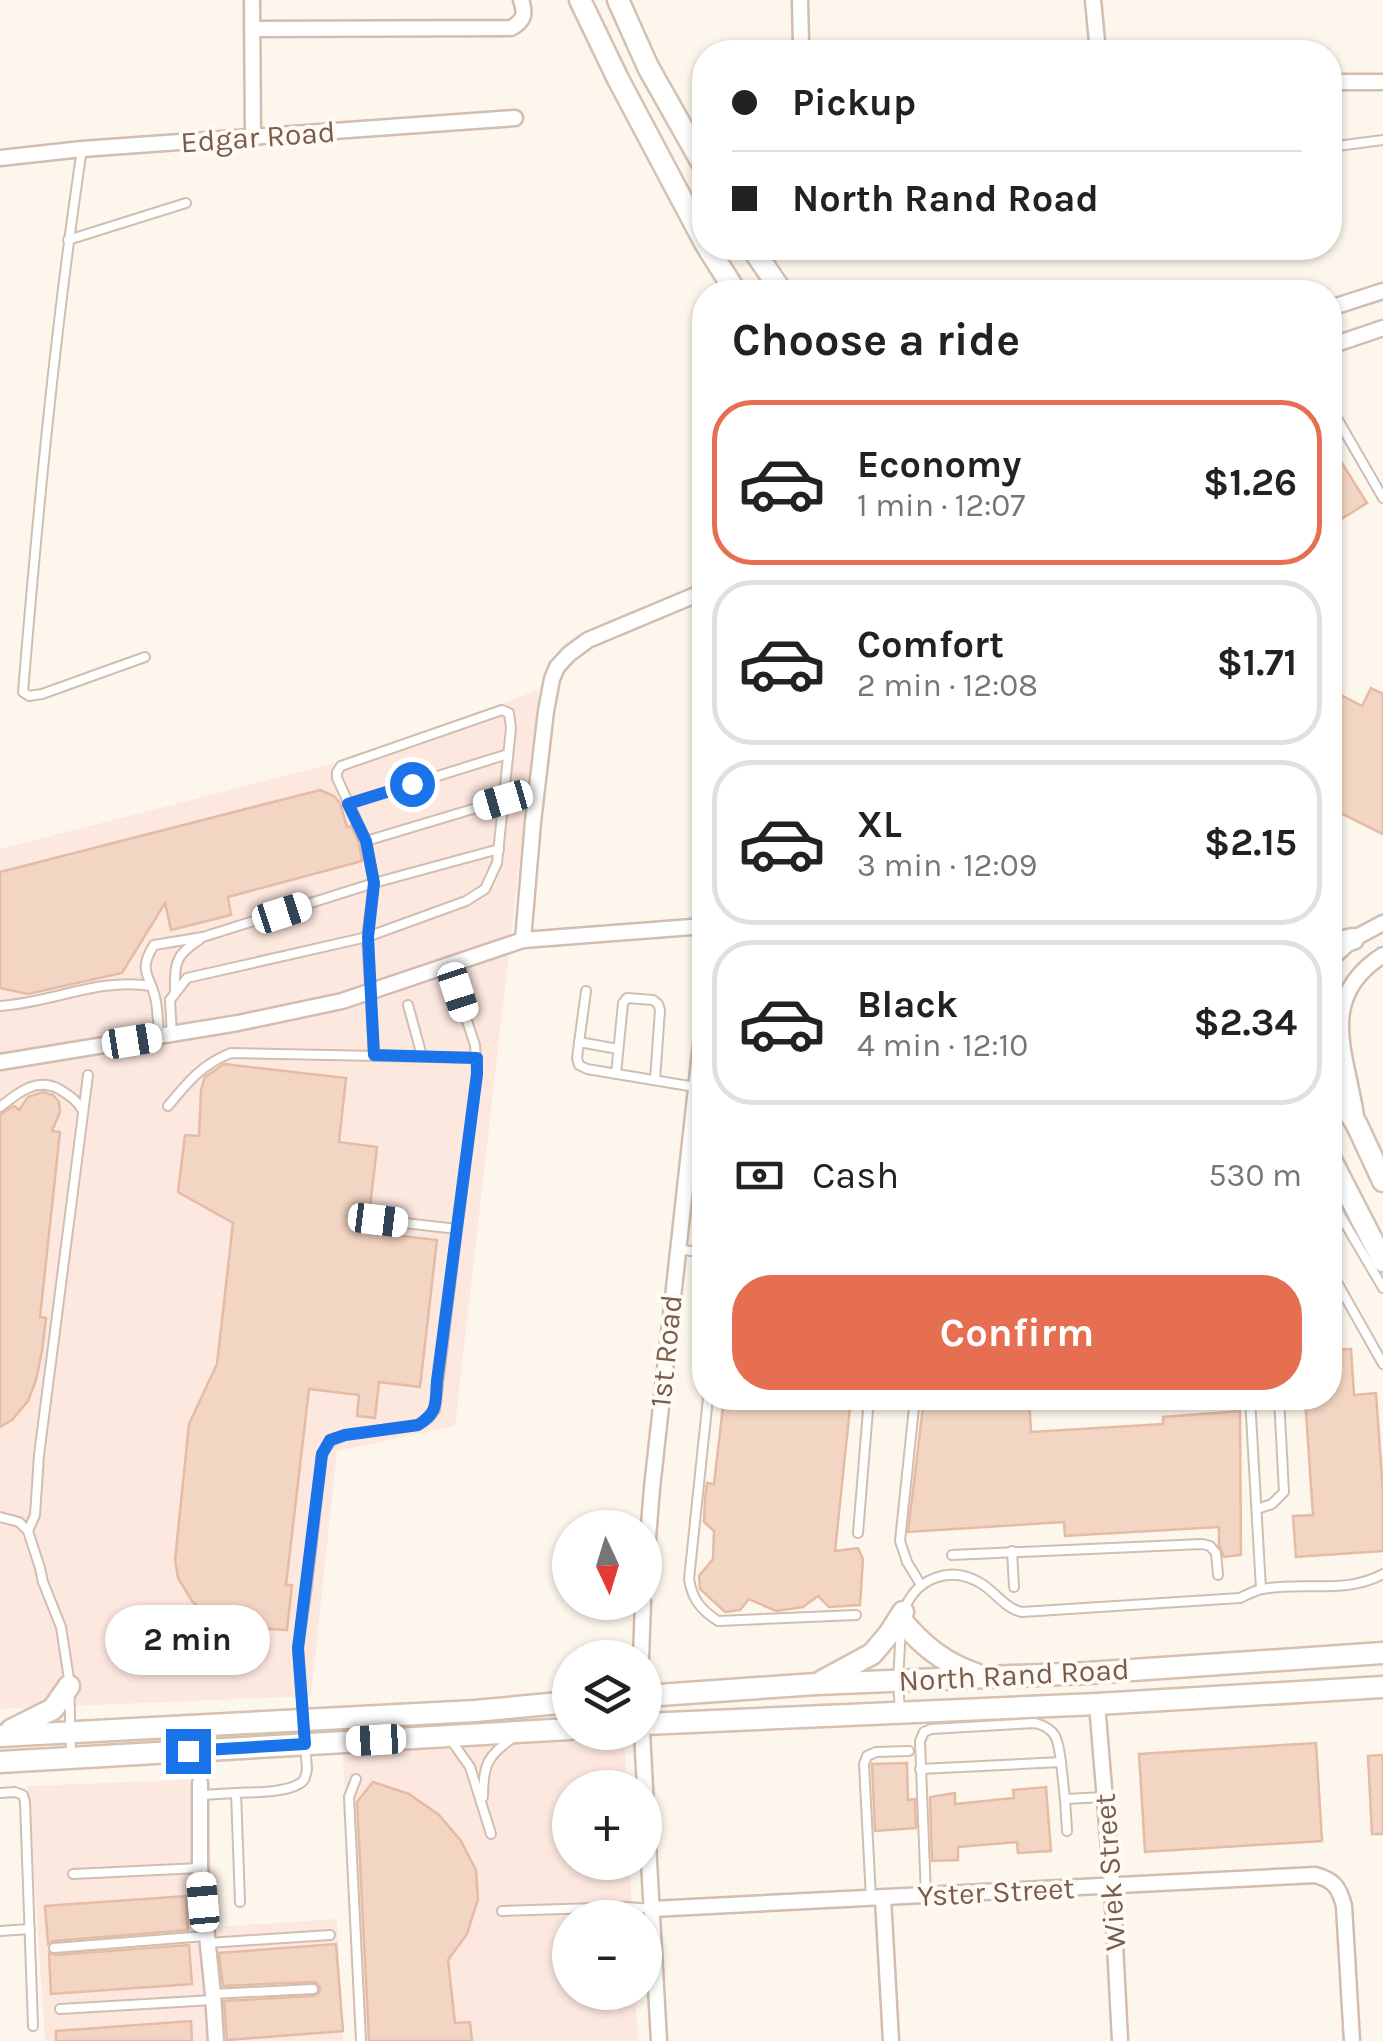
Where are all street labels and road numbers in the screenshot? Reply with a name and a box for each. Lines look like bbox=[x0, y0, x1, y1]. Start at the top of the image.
street label: Edgar Road bbox=[179, 114, 337, 160]
street label: 1st Road bbox=[642, 1293, 690, 1409]
street label: North Rand Road bbox=[898, 1651, 1130, 1699]
street label: Wiek Street bbox=[1087, 1792, 1133, 1952]
street label: Yster Street bbox=[917, 1870, 1075, 1914]

